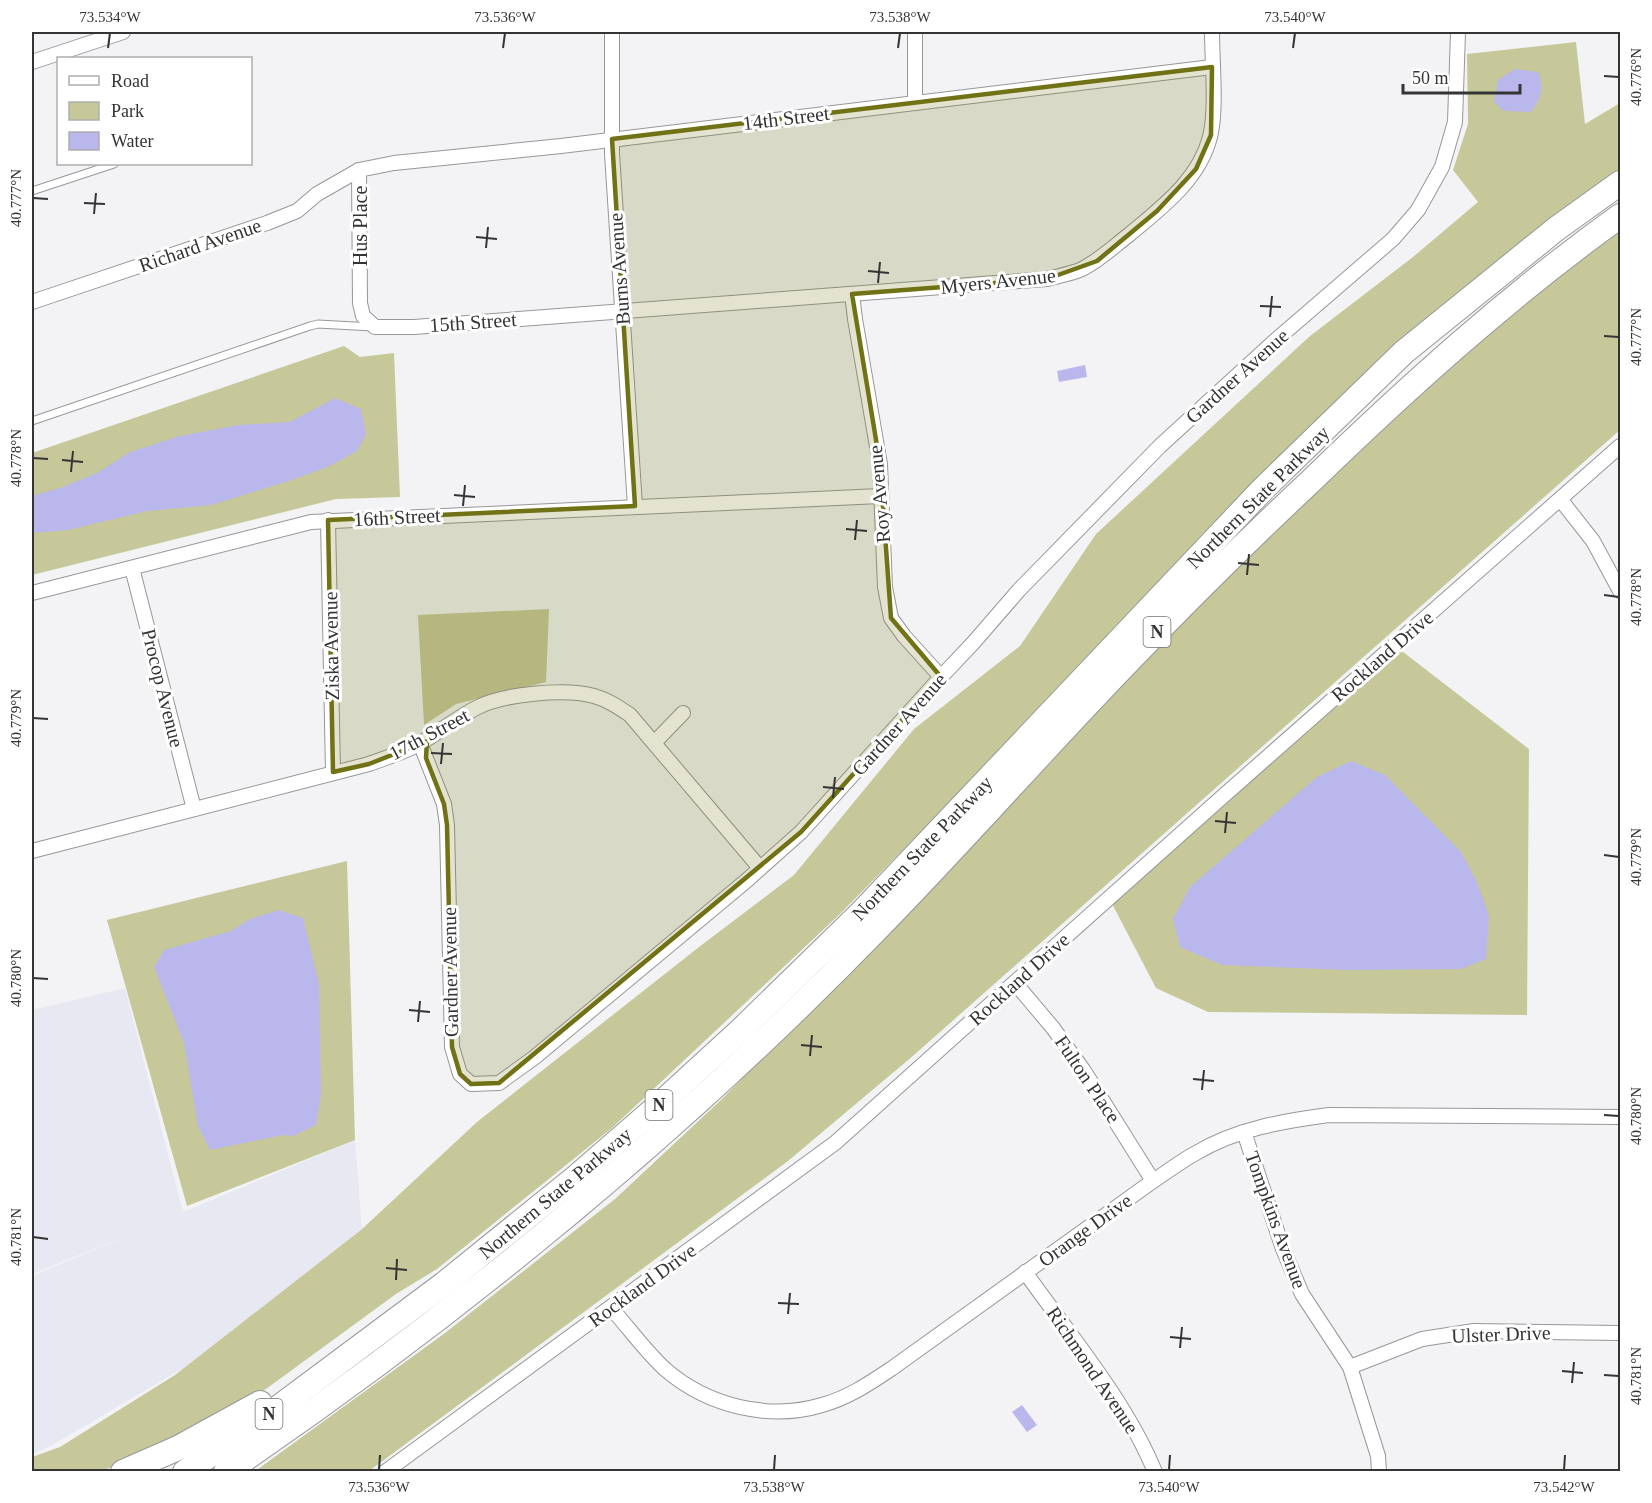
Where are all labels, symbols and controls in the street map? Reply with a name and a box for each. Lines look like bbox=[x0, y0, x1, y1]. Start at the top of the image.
text: 73.534°W bbox=[79, 9, 142, 25]
text: 73.536°W bbox=[474, 9, 537, 25]
text: 73.538°W bbox=[869, 9, 932, 25]
text: 73.540°W bbox=[1264, 9, 1327, 25]
text: 40.776°N bbox=[1628, 48, 1644, 106]
legend bbox=[57, 57, 252, 165]
scale bar bbox=[1403, 57, 1520, 95]
text: 50 m bbox=[1412, 68, 1449, 88]
text: Road bbox=[111, 71, 149, 91]
text: Park bbox=[111, 101, 144, 121]
street label: 14th Street bbox=[741, 102, 831, 134]
text: Water bbox=[111, 131, 154, 151]
text: 40.777°N bbox=[8, 169, 24, 227]
street label: Hus Place bbox=[349, 186, 371, 266]
street label: Burns Avenue bbox=[604, 212, 634, 326]
street label: Richard Avenue bbox=[136, 214, 264, 276]
street label: Myers Avenue bbox=[939, 264, 1057, 299]
street label: 15th Street bbox=[429, 308, 518, 336]
text: 40.777°N bbox=[1628, 308, 1644, 366]
street label: Gardner Avenue bbox=[1181, 324, 1293, 428]
street label: Northern State Parkway bbox=[1182, 421, 1334, 573]
text: 40.778°N bbox=[8, 429, 24, 487]
street label: Roy Avenue bbox=[864, 444, 895, 544]
street label: 16th Street bbox=[353, 504, 442, 530]
text: 40.778°N bbox=[1628, 568, 1644, 626]
street label: Ziska Avenue bbox=[319, 591, 343, 701]
street label: Rockland Drive bbox=[1327, 606, 1437, 706]
road number: N bbox=[1144, 617, 1170, 647]
street label: Procop Avenue bbox=[137, 626, 188, 750]
street label: Gardner Avenue bbox=[847, 668, 951, 780]
text: 40.779°N bbox=[8, 689, 24, 747]
street label: 17th Street bbox=[385, 704, 473, 764]
street label: Northern State Parkway bbox=[847, 771, 997, 925]
text: 40.779°N bbox=[1628, 828, 1644, 886]
street label: Gardner Avenue bbox=[438, 907, 462, 1037]
street label: Rockland Drive bbox=[964, 928, 1074, 1030]
text: 40.780°N bbox=[8, 949, 24, 1007]
street label: Fulton Place bbox=[1051, 1031, 1125, 1127]
text: 40.780°N bbox=[1628, 1087, 1644, 1145]
road number: N bbox=[646, 1090, 672, 1120]
street label: Northern State Parkway bbox=[474, 1123, 636, 1264]
street label: Tompkins Avenue bbox=[1240, 1148, 1311, 1292]
street label: Orange Drive bbox=[1034, 1189, 1136, 1272]
text: 40.781°N bbox=[8, 1208, 24, 1266]
street label: Rockland Drive bbox=[584, 1239, 700, 1331]
street label: Richmond Avenue bbox=[1043, 1303, 1144, 1438]
street label: Ulster Drive bbox=[1451, 1321, 1551, 1347]
text: 40.781°N bbox=[1628, 1347, 1644, 1405]
road number: N bbox=[256, 1399, 282, 1429]
text: 73.536°W bbox=[348, 1479, 411, 1495]
text: 73.538°W bbox=[743, 1479, 806, 1495]
text: 73.540°W bbox=[1138, 1479, 1201, 1495]
text: 73.542°W bbox=[1533, 1479, 1596, 1495]

